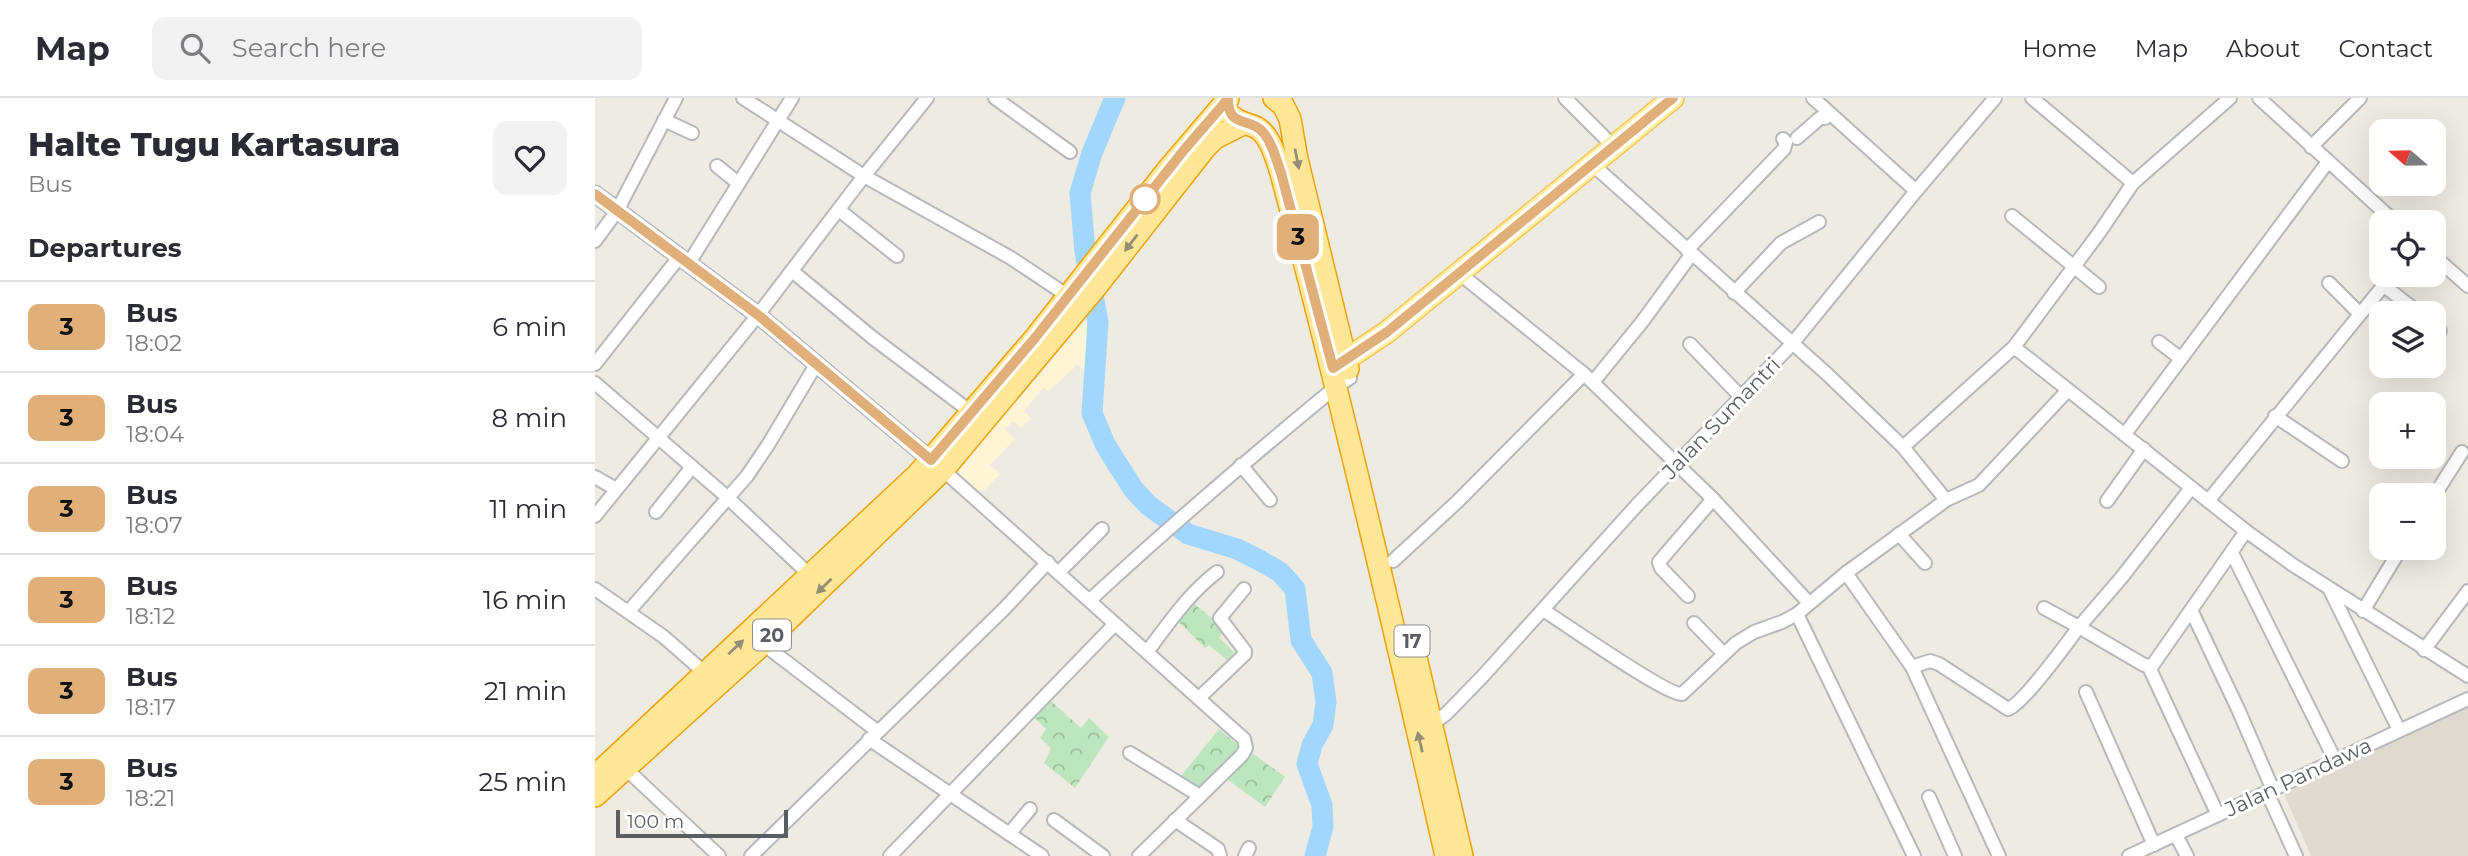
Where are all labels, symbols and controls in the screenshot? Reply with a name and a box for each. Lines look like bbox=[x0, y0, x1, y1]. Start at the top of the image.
search box bbox=[152, 17, 642, 80]
text: Map bbox=[35, 28, 110, 68]
icon: search bbox=[176, 29, 214, 67]
text: Search here bbox=[232, 32, 386, 64]
text: Home bbox=[2022, 34, 2097, 63]
text: Map bbox=[2135, 34, 2188, 63]
text: About bbox=[2226, 34, 2300, 63]
text: Contact bbox=[2338, 34, 2433, 63]
north arrow bbox=[2369, 119, 2447, 196]
map controls bbox=[2369, 119, 2446, 560]
button: heart bbox=[493, 121, 567, 195]
text: Halte Tugu Kartasura bbox=[28, 124, 400, 164]
one-way arrow bbox=[1292, 148, 1303, 170]
text: Bus bbox=[28, 170, 72, 198]
unlabelled marker bbox=[1130, 184, 1160, 214]
button: locate bbox=[2369, 210, 2446, 287]
line badge: 3 bbox=[1275, 214, 1321, 260]
text: 3 bbox=[1291, 222, 1305, 251]
text: Departures bbox=[28, 232, 182, 264]
one-way arrow bbox=[1123, 233, 1138, 251]
text: Bus bbox=[126, 297, 178, 329]
button: layers bbox=[2369, 301, 2446, 378]
text: 6 min bbox=[492, 311, 567, 343]
text: 3 bbox=[59, 312, 74, 341]
text: 18:02 bbox=[126, 329, 182, 357]
street label: Jalan Sumantri bbox=[1656, 352, 1785, 485]
text: Bus bbox=[126, 388, 178, 420]
button: + bbox=[2369, 392, 2446, 469]
text: 8 min bbox=[491, 402, 567, 434]
text: 3 bbox=[59, 403, 74, 432]
text: 18:04 bbox=[126, 420, 184, 448]
text: Bus bbox=[126, 479, 178, 511]
button: − bbox=[2369, 483, 2446, 560]
text: 11 min bbox=[489, 493, 567, 525]
text: 3 bbox=[59, 494, 74, 523]
text: 18:07 bbox=[126, 511, 182, 539]
text: Bus bbox=[126, 570, 178, 602]
one-way arrow bbox=[816, 577, 833, 593]
text: 16 min bbox=[483, 584, 567, 616]
text: 3 bbox=[59, 585, 74, 614]
text: 18:12 bbox=[126, 602, 175, 630]
road number: 20 bbox=[753, 620, 791, 650]
road number: 17 bbox=[1395, 626, 1429, 656]
one-way arrow bbox=[727, 639, 744, 655]
text: Bus bbox=[126, 661, 178, 693]
text: 21 min bbox=[484, 675, 567, 707]
text: 3 bbox=[59, 676, 74, 705]
text: 18:17 bbox=[126, 693, 176, 721]
one-way arrow bbox=[1415, 731, 1426, 753]
street label: Jalan Pandawa bbox=[2220, 732, 2375, 822]
text: Bus bbox=[126, 752, 178, 784]
text: 25 min bbox=[479, 766, 567, 798]
text: 3 bbox=[59, 767, 74, 796]
text: 18:21 bbox=[126, 784, 175, 812]
scale bar bbox=[616, 807, 787, 839]
text: 100 m bbox=[627, 810, 684, 833]

